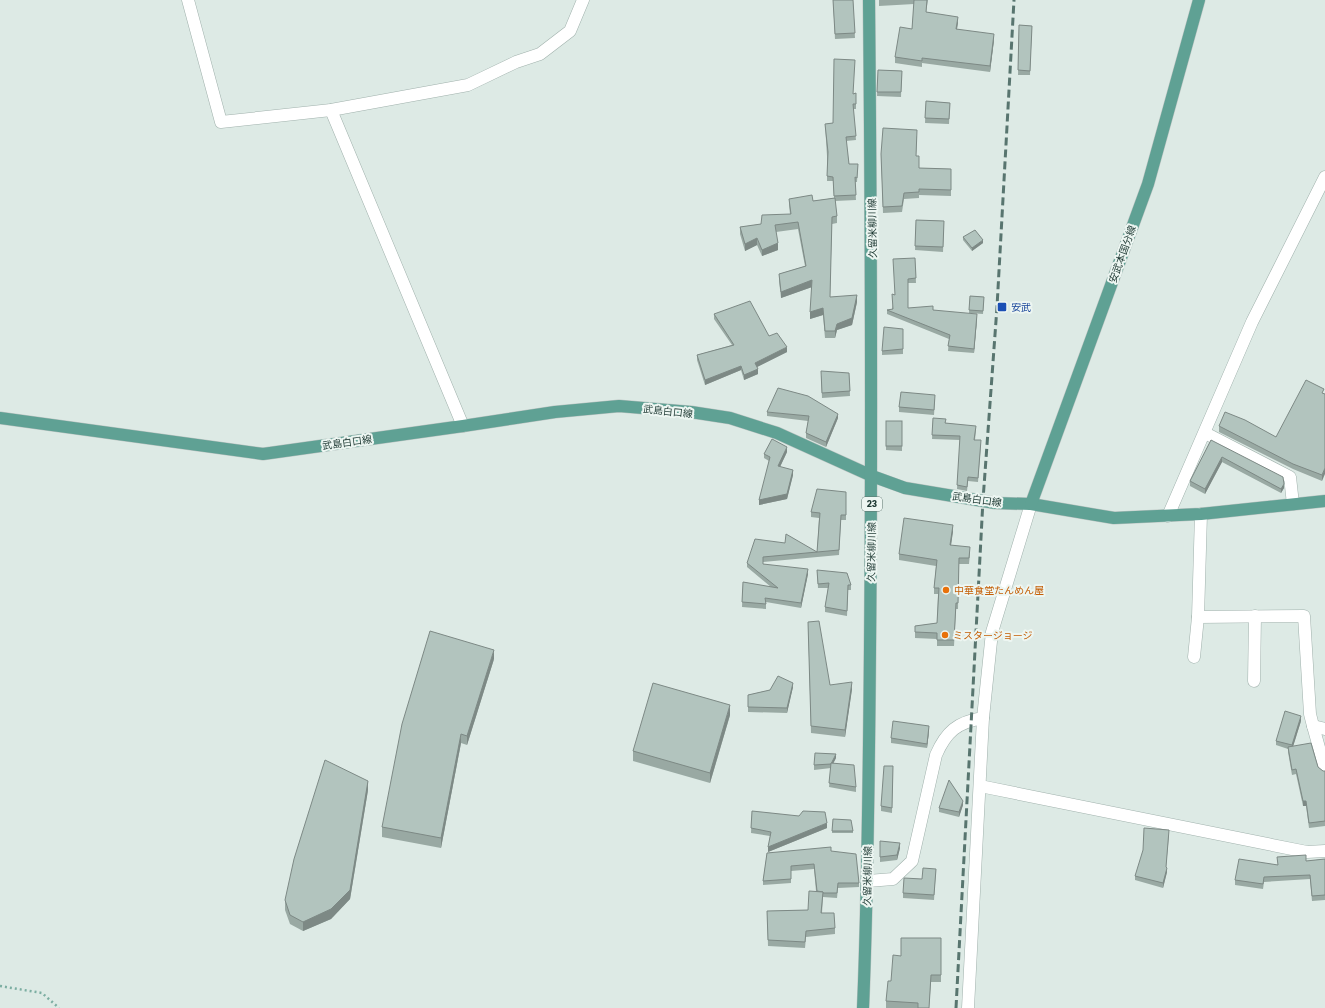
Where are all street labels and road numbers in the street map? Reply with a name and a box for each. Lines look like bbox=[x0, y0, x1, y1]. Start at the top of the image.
street label: 久留米柳川線 bbox=[864, 198, 881, 258]
street label: 安武本国分線 bbox=[1105, 223, 1140, 285]
street label: 武島白口線 bbox=[642, 401, 694, 422]
street label: 武島白口線 bbox=[321, 432, 373, 453]
street label: 武島白口線 bbox=[951, 489, 1003, 510]
road number: 23 bbox=[862, 497, 882, 511]
street label: 久留米柳川線 bbox=[863, 522, 880, 582]
street label: 久留米柳川線 bbox=[859, 846, 876, 906]

